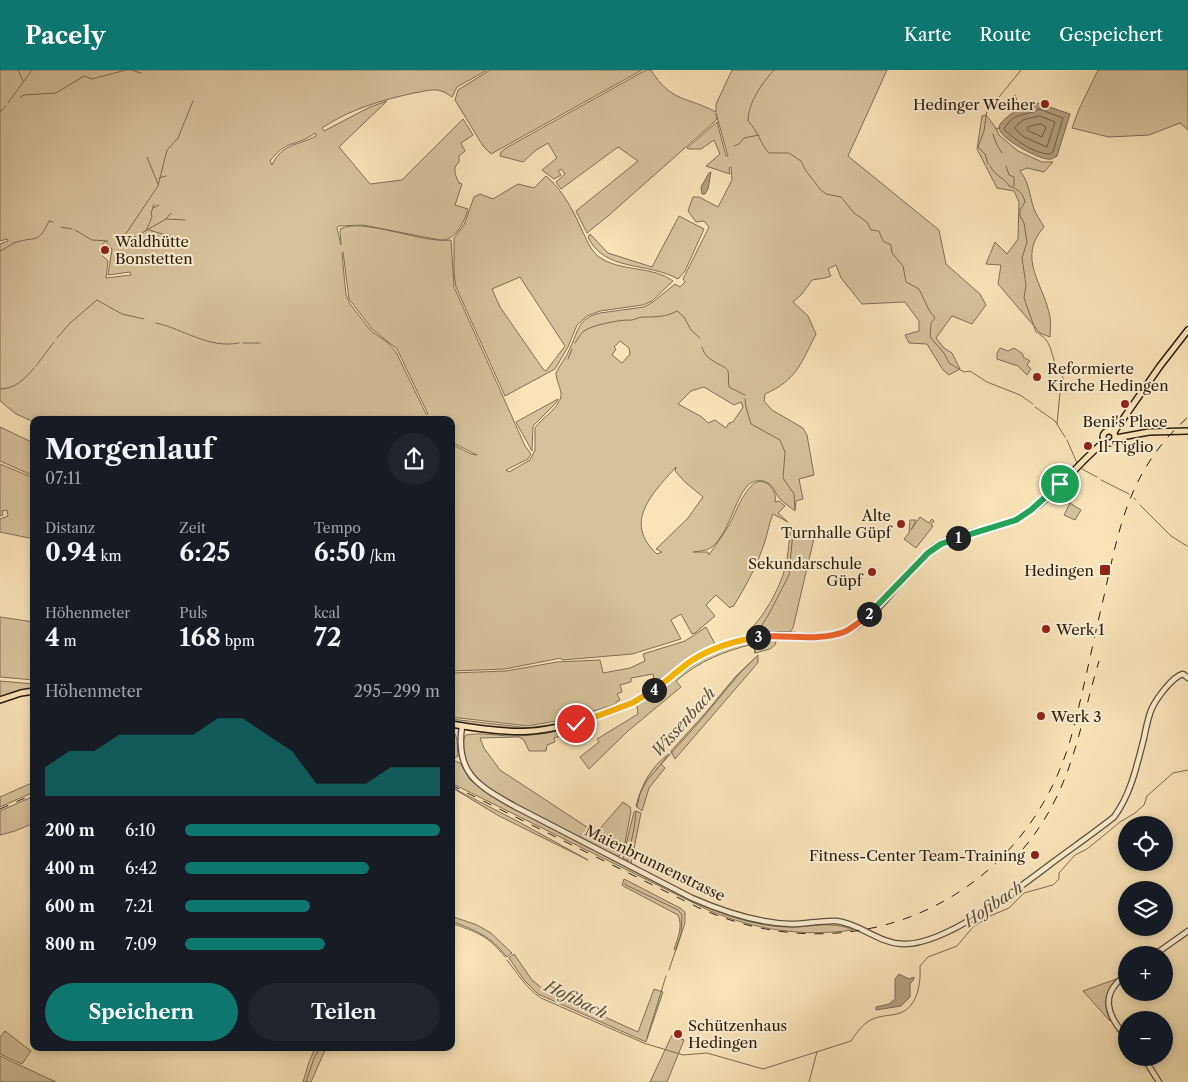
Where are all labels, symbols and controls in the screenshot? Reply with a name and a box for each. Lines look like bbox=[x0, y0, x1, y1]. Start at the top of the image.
text: Pacely bbox=[25, 21, 105, 50]
text: Karte bbox=[904, 24, 952, 46]
text: Route bbox=[980, 24, 1031, 46]
text: Gespeichert bbox=[1059, 24, 1163, 46]
place label: Hedinger Weiher bbox=[913, 95, 1036, 114]
marker: Hedinger Weiher bbox=[1039, 98, 1051, 110]
place label: Waldhütte Bonstetten bbox=[114, 232, 193, 268]
marker: Waldhütte Bonstetten bbox=[99, 244, 111, 256]
place label: Reformierte Kirche Hedingen bbox=[1047, 359, 1169, 395]
marker: Reformierte Kirche Hedingen bbox=[1031, 371, 1043, 383]
marker: Beni's Place bbox=[1119, 398, 1131, 410]
place label: Beni's Place bbox=[1082, 412, 1168, 431]
text: Morgenlauf bbox=[45, 432, 214, 466]
button: share bbox=[388, 433, 440, 485]
place label: Il Tiglio bbox=[1098, 437, 1153, 456]
marker: Il Tiglio bbox=[1082, 440, 1094, 452]
pin bbox=[1039, 463, 1081, 505]
text: 07:11 bbox=[45, 468, 81, 488]
icon: arrive bbox=[1046, 470, 1074, 498]
place label: Alte Turnhalle Güpf bbox=[781, 506, 893, 542]
marker: Alte Turnhalle Güpf bbox=[895, 518, 907, 530]
text: Distanz bbox=[45, 519, 95, 537]
text: Zeit bbox=[179, 519, 206, 537]
text: Tempo bbox=[314, 519, 361, 537]
pin: 1 bbox=[946, 526, 970, 550]
text: 1 bbox=[955, 529, 962, 547]
text: 0.94 bbox=[45, 537, 97, 568]
text: 6:25 bbox=[179, 537, 230, 568]
text: 6:50 bbox=[314, 537, 366, 568]
text: km bbox=[97, 547, 122, 565]
text: /km bbox=[366, 547, 396, 565]
place label: Sekundarschule Güpf bbox=[748, 554, 864, 590]
place label: Hedingen bbox=[1024, 561, 1095, 580]
marker: Hedingen bbox=[1098, 563, 1112, 577]
marker: Sekundarschule Güpf bbox=[866, 566, 878, 578]
pin: 2 bbox=[856, 602, 882, 626]
text: Höhenmeter bbox=[45, 604, 130, 622]
text: Puls bbox=[179, 604, 207, 622]
text: kcal bbox=[314, 604, 340, 622]
text: 2 bbox=[865, 605, 874, 623]
place label: Werk 1 bbox=[1055, 620, 1105, 639]
text: 4 bbox=[45, 622, 60, 653]
text: 168 bbox=[179, 622, 221, 653]
text: 72 bbox=[314, 622, 341, 653]
marker: Werk 1 bbox=[1040, 623, 1052, 635]
pin: 3 bbox=[746, 624, 770, 650]
text: 3 bbox=[755, 628, 762, 646]
text: m bbox=[60, 632, 77, 650]
text: bpm bbox=[221, 632, 255, 650]
pin: 4 bbox=[642, 678, 666, 702]
text: Höhenmeter bbox=[45, 681, 142, 701]
text: 295–299 m bbox=[354, 681, 440, 701]
text: 4 bbox=[650, 681, 659, 699]
water label: Wissenbach bbox=[647, 683, 719, 761]
pin bbox=[555, 703, 597, 745]
place label: Werk 3 bbox=[1050, 707, 1101, 726]
icon: check bbox=[562, 710, 590, 738]
marker: Werk 3 bbox=[1035, 710, 1047, 722]
map controls bbox=[1118, 816, 1173, 1066]
button: locate bbox=[1118, 816, 1173, 871]
text: 200 m bbox=[45, 820, 95, 840]
text: 6:10 bbox=[125, 820, 156, 840]
street label: Maienbrunnenstrasse bbox=[582, 821, 728, 905]
place label: Fitness-Center Team-Training bbox=[809, 846, 1025, 865]
marker: Fitness-Center Team-Training bbox=[1029, 849, 1041, 861]
text: 400 m bbox=[45, 858, 95, 878]
text: 6:42 bbox=[125, 858, 157, 878]
water label: Hofibach bbox=[958, 877, 1026, 932]
button: layers bbox=[1118, 881, 1173, 936]
text: 600 m bbox=[45, 896, 95, 916]
text: 7:21 bbox=[125, 896, 153, 916]
text: 800 m bbox=[45, 934, 95, 954]
text: 7:09 bbox=[125, 934, 157, 954]
button: + bbox=[1118, 946, 1173, 1001]
water label: Hofibach bbox=[540, 974, 611, 1023]
button: Speichern bbox=[45, 983, 238, 1041]
button: Teilen bbox=[248, 983, 440, 1041]
button: − bbox=[1118, 1011, 1173, 1066]
place label: Schützenhaus Hedingen bbox=[688, 1016, 787, 1052]
marker: Schützenhaus Hedingen bbox=[672, 1028, 684, 1040]

